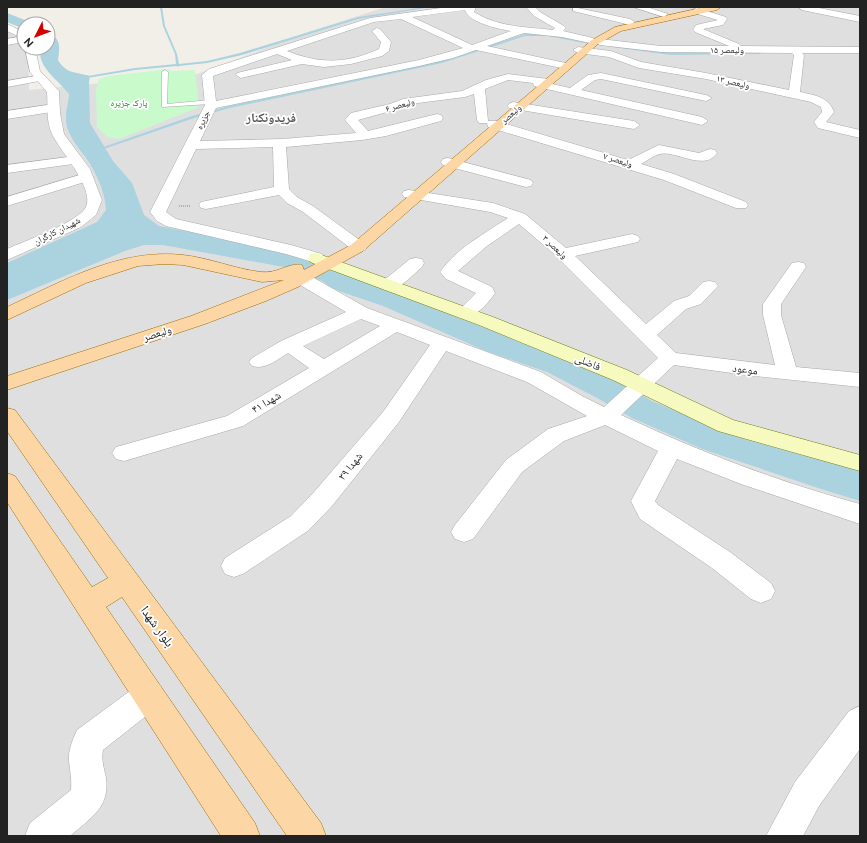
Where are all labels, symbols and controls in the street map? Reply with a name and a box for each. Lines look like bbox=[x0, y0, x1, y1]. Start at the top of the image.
north arrow bbox=[16, 16, 56, 56]
text: N bbox=[21, 36, 36, 50]
street label: ولیعصر ۱۵ bbox=[710, 45, 744, 55]
street label: ولیعصر ۱۳ bbox=[715, 73, 751, 91]
street label: ولیعصر ۶ bbox=[384, 96, 416, 114]
park label: پارک جزیره bbox=[110, 98, 148, 109]
street label: ولیعصر bbox=[498, 102, 523, 126]
street label: جزیره bbox=[194, 109, 212, 131]
district label: فریدونکنار bbox=[245, 110, 296, 125]
street label: ولیعصر ۷ bbox=[602, 151, 634, 169]
street label: شهیدان کارگران bbox=[32, 215, 82, 247]
street label: ولیعصر ۳ bbox=[541, 233, 569, 261]
street label: ولیعصر bbox=[140, 323, 173, 344]
street label: فاضلی bbox=[573, 352, 603, 374]
street label: موعود bbox=[732, 361, 758, 377]
street label: شهدا ۴۱ bbox=[249, 389, 283, 415]
street label: شهدا ۳۹ bbox=[335, 450, 365, 482]
street label: بلوار شهدا bbox=[137, 603, 177, 650]

